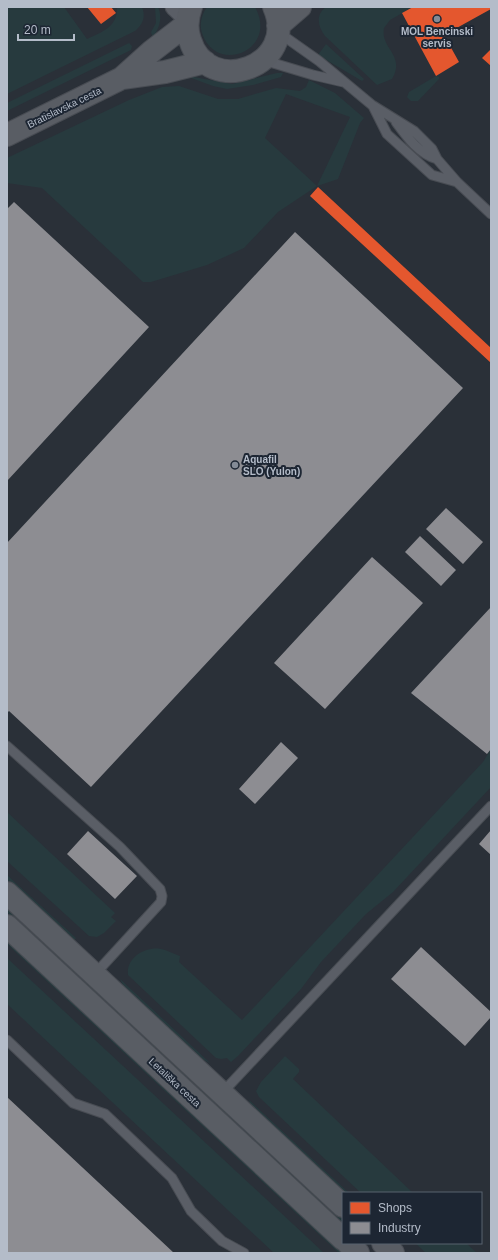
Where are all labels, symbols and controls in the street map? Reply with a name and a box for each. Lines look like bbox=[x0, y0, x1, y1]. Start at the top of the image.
marker: MOL Bencinski servis bbox=[432, 14, 442, 24]
scale bar bbox=[18, 16, 74, 42]
text: 20 m bbox=[24, 23, 51, 37]
place label: MOL Bencinski servis bbox=[401, 26, 473, 49]
street label: Bratislavska cesta bbox=[26, 85, 103, 130]
place label: Aquafil SLO (Yulon) bbox=[243, 454, 300, 477]
marker: Aquafil SLO (Yulon) bbox=[230, 460, 240, 470]
street label: Letališka cesta bbox=[147, 1056, 203, 1109]
legend bbox=[342, 1192, 482, 1244]
text: Shops bbox=[378, 1201, 412, 1215]
text: Industry bbox=[378, 1221, 421, 1235]

